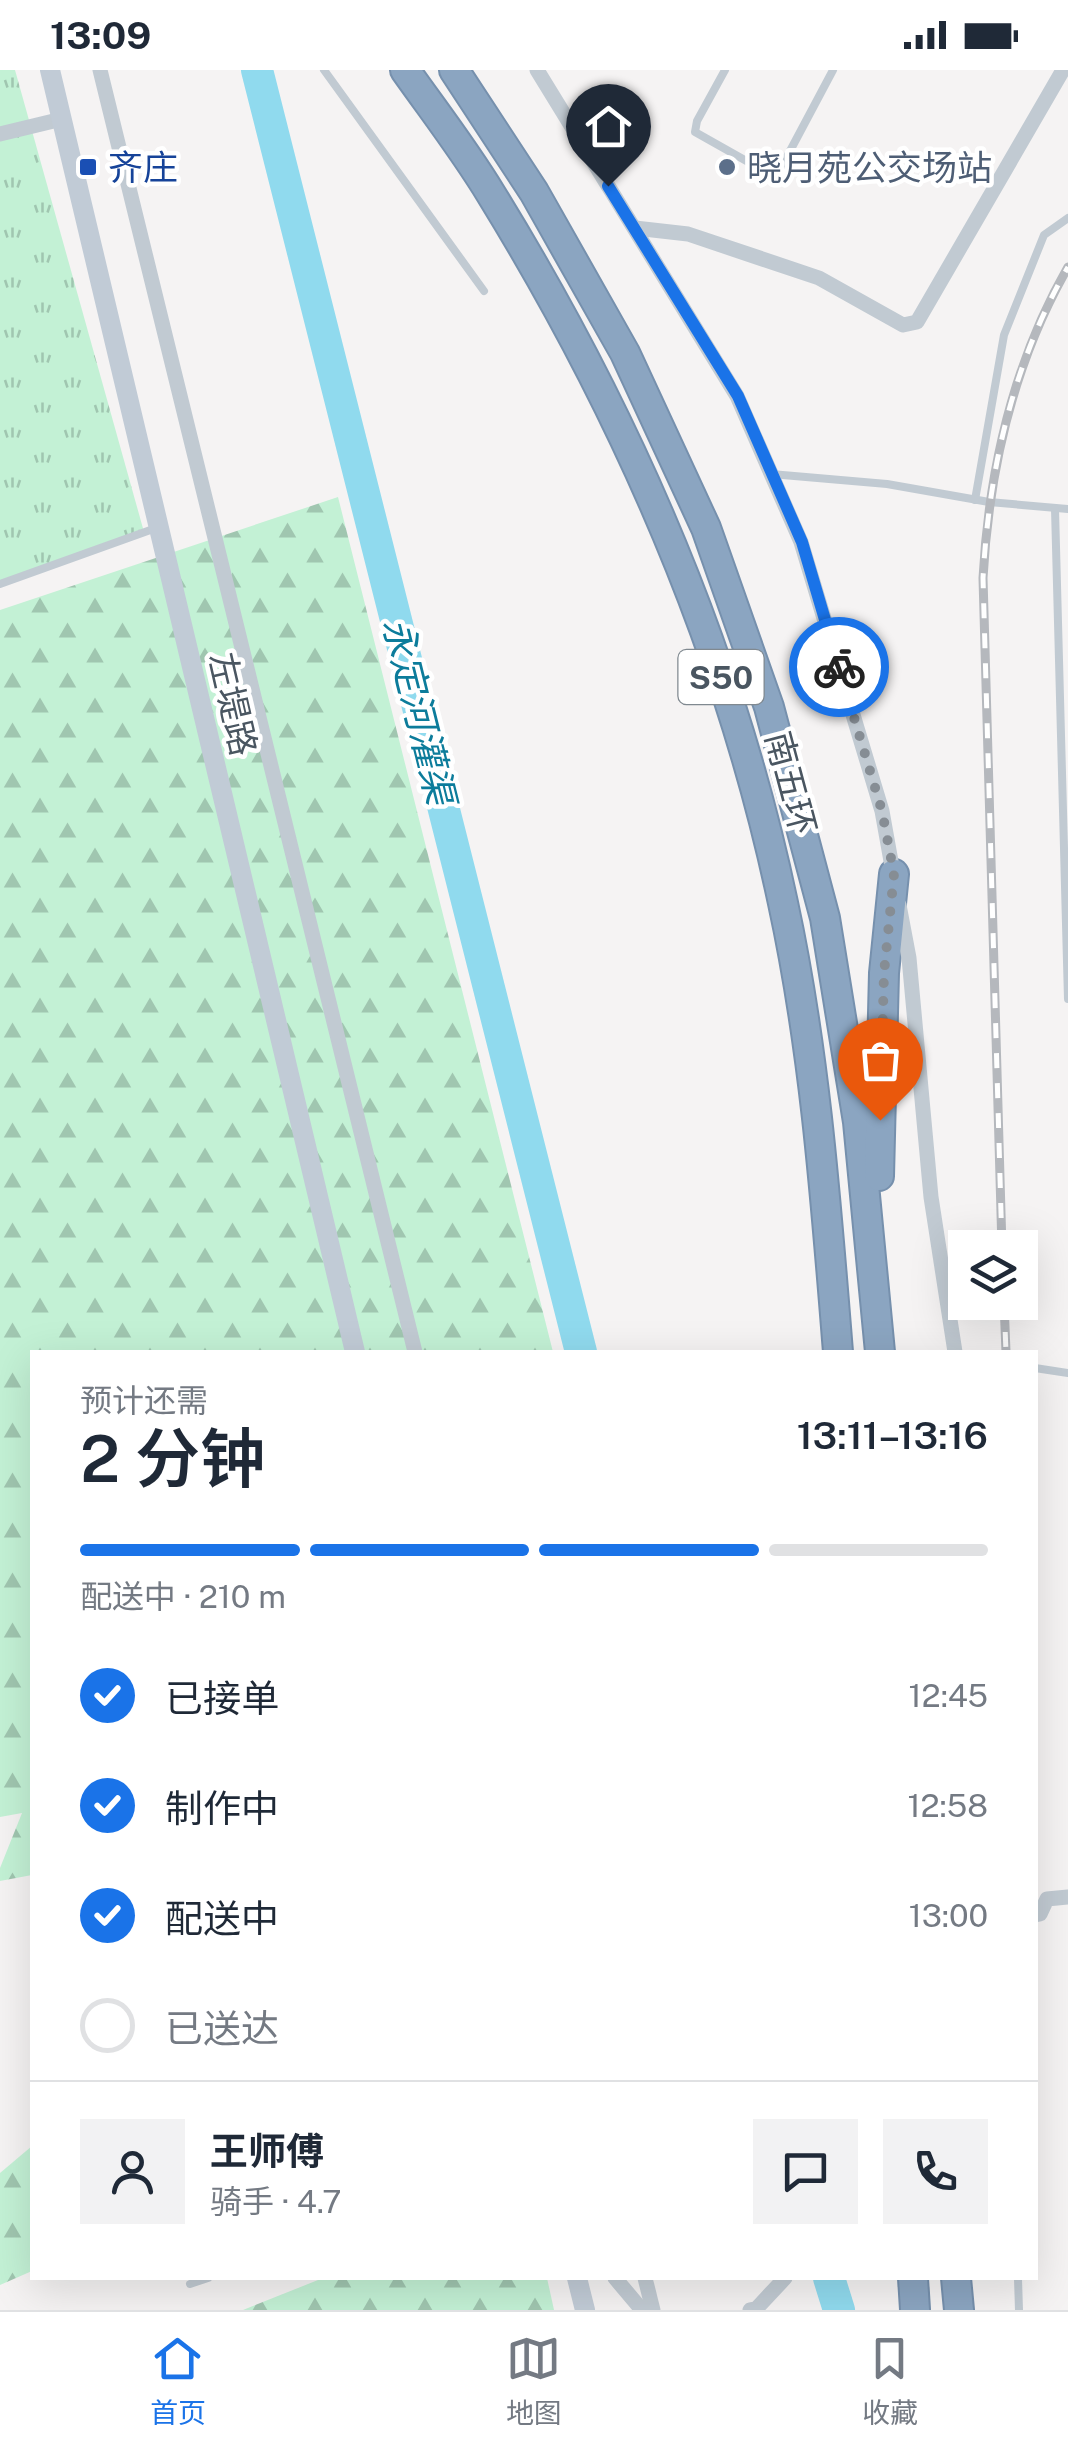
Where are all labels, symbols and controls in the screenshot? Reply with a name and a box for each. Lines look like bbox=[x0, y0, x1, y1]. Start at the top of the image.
text: 13:09 bbox=[50, 13, 151, 58]
pin bbox=[566, 84, 651, 187]
icon: home bbox=[581, 99, 636, 154]
place label: 齐庄 bbox=[108, 147, 178, 188]
place label: 晓月苑公交场站 bbox=[747, 147, 992, 188]
marker: 齐庄 bbox=[77, 156, 99, 178]
marker: 晓月苑公交场站 bbox=[716, 156, 738, 178]
water label: 永定河灌渠 bbox=[374, 613, 465, 813]
courier bbox=[789, 617, 889, 717]
icon: bike bbox=[812, 640, 867, 695]
street label: 左堤路 bbox=[201, 648, 265, 760]
road number: S50 bbox=[678, 650, 764, 704]
street label: 南五环 bbox=[758, 727, 824, 839]
pin bbox=[838, 1018, 923, 1121]
icon: bag bbox=[853, 1033, 908, 1088]
map controls bbox=[948, 1230, 1038, 1320]
button: layers bbox=[948, 1230, 1038, 1320]
text: 预计还需 bbox=[80, 1382, 208, 1419]
text: 13:11–13:16 bbox=[797, 1413, 988, 1458]
text: 2 分钟 bbox=[80, 1420, 265, 1497]
text: 配送中 · 210 m bbox=[80, 1578, 286, 1615]
icon: check bbox=[80, 1668, 135, 1723]
text: 已接单 bbox=[165, 1676, 279, 1721]
text: 12:45 bbox=[909, 1677, 988, 1714]
icon: check bbox=[80, 1778, 135, 1833]
text: 制作中 bbox=[165, 1786, 279, 1831]
text: 12:58 bbox=[907, 1787, 988, 1824]
icon: check bbox=[80, 1888, 135, 1943]
text: 配送中 bbox=[165, 1896, 279, 1941]
text: 13:00 bbox=[909, 1897, 988, 1934]
text: 已送达 bbox=[165, 2006, 279, 2051]
button: person bbox=[80, 2119, 185, 2224]
button: chat bbox=[753, 2119, 858, 2224]
button: phone bbox=[883, 2119, 988, 2224]
text: 王师傅 bbox=[210, 2129, 324, 2174]
text: 骑手 · 4.7 bbox=[210, 2183, 342, 2220]
tab: 首页 bbox=[150, 2331, 206, 2431]
tab: 地图 bbox=[506, 2331, 562, 2431]
tab: 收藏 bbox=[862, 2331, 918, 2431]

